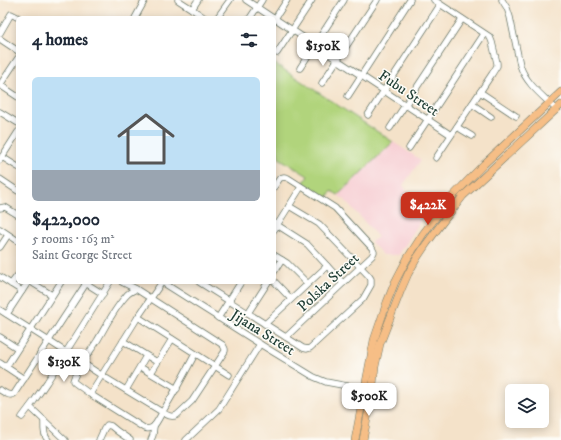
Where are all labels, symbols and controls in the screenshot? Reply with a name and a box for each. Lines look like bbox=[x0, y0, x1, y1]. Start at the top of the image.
text: 4 homes bbox=[32, 29, 88, 51]
icon: filters bbox=[238, 29, 260, 51]
pin: $150K bbox=[295, 33, 351, 67]
text: $150K bbox=[306, 38, 340, 54]
street label: Fubu Street bbox=[375, 66, 443, 121]
icon: home bbox=[110, 103, 182, 175]
pin: $422K bbox=[400, 192, 456, 226]
text: $422K bbox=[410, 197, 446, 213]
text: $422,000 bbox=[32, 209, 100, 231]
text: 5 rooms · 163 m² bbox=[32, 231, 114, 247]
text: Saint George Street bbox=[32, 247, 132, 263]
street label: Polska Street bbox=[293, 249, 363, 316]
street label: Jijana Street bbox=[225, 304, 299, 360]
pin: $130K bbox=[36, 349, 92, 383]
text: $130K bbox=[48, 354, 80, 370]
pin: $500K bbox=[341, 383, 397, 417]
map controls bbox=[505, 384, 549, 428]
button: layers bbox=[505, 384, 549, 428]
text: $500K bbox=[351, 388, 387, 404]

